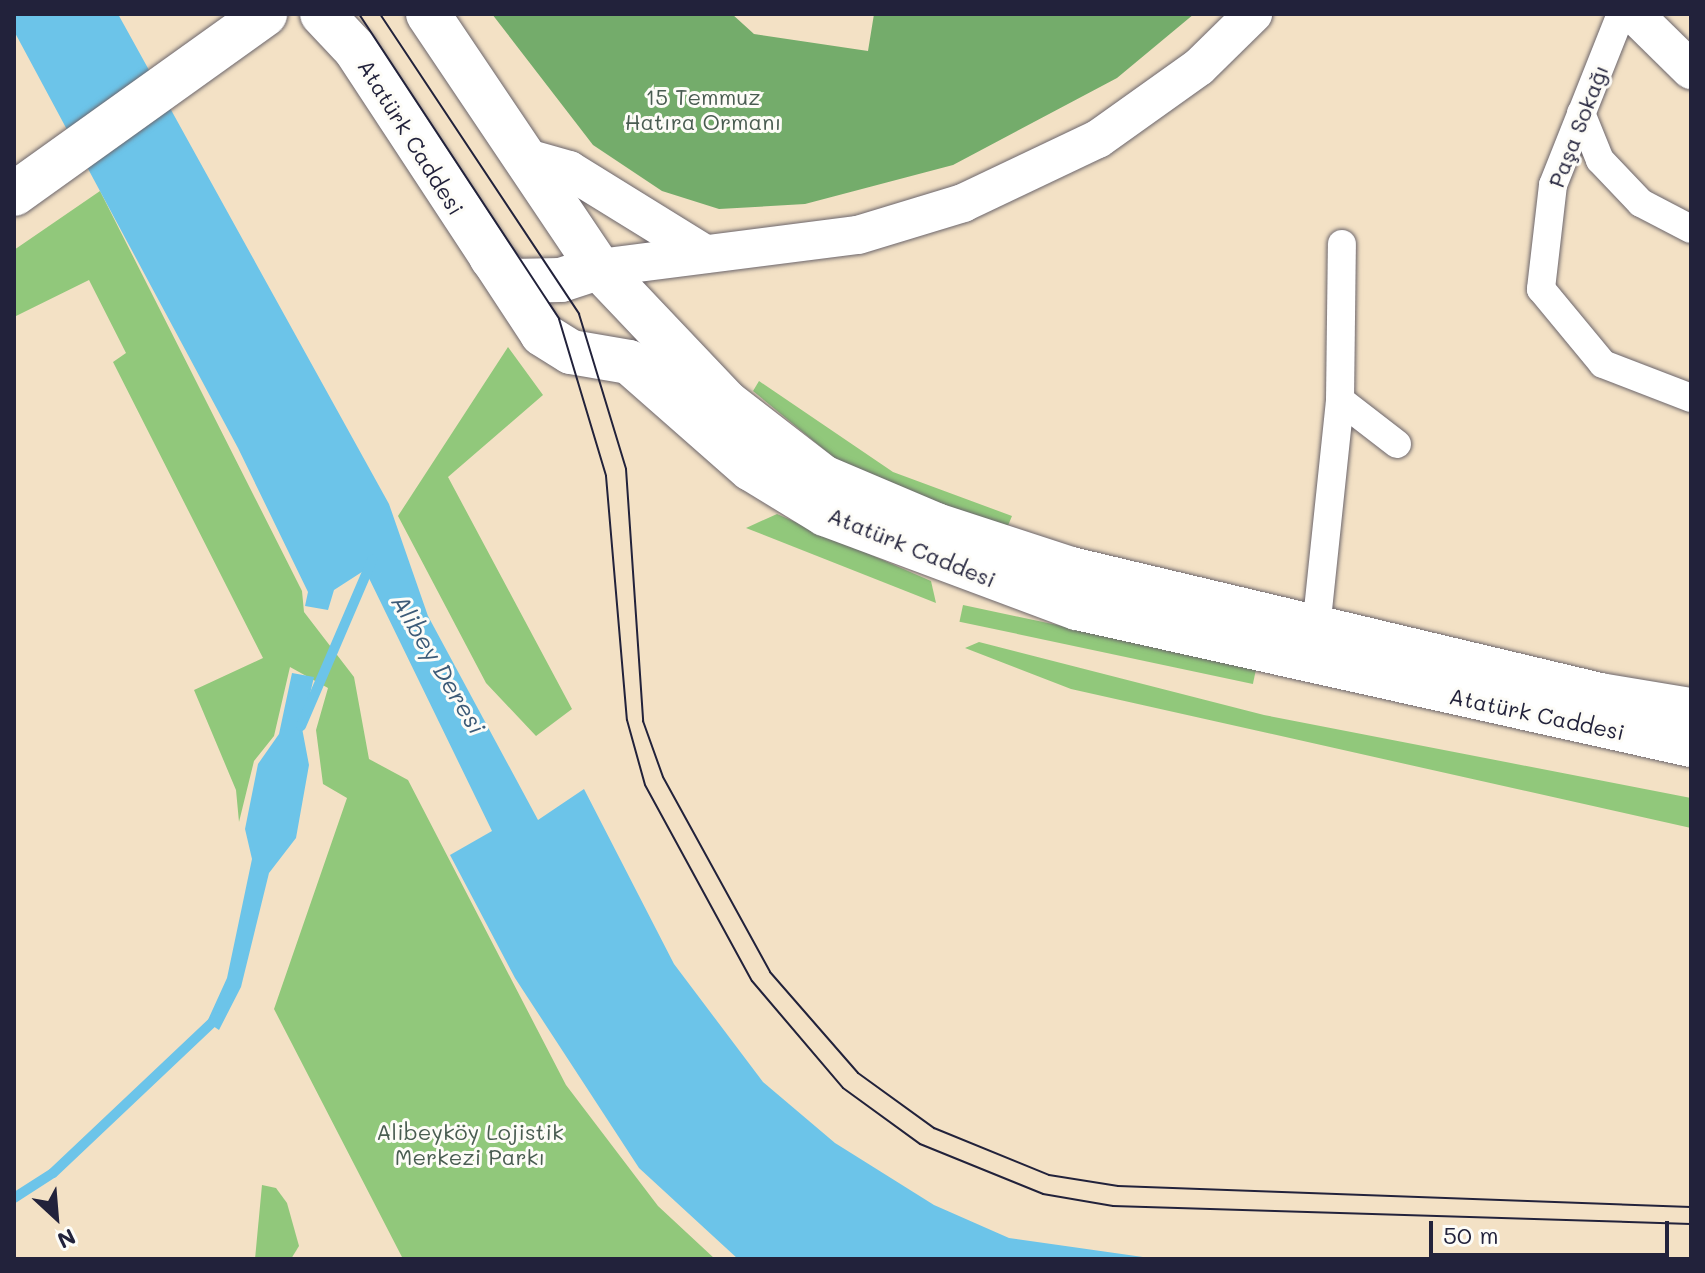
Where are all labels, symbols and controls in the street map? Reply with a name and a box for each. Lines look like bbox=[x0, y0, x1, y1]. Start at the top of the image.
street label: Atatürk Caddesi bbox=[353, 54, 469, 220]
street label: Paşa Sokağı bbox=[1543, 61, 1613, 191]
park label: 15 Temmuz Hatıra Ormanı bbox=[625, 83, 781, 134]
street label: Atatürk Caddesi bbox=[824, 501, 1000, 593]
water label: Alibey Deresi bbox=[386, 589, 492, 739]
street label: Atatürk Caddesi bbox=[1447, 683, 1627, 745]
park label: Alibeyköy Lojistik Merkezi Parkı bbox=[376, 1118, 564, 1170]
north arrow bbox=[16, 1177, 96, 1257]
scale bar bbox=[1433, 1205, 1673, 1255]
text: 50 m bbox=[1443, 1219, 1499, 1250]
text: N bbox=[53, 1222, 81, 1256]

